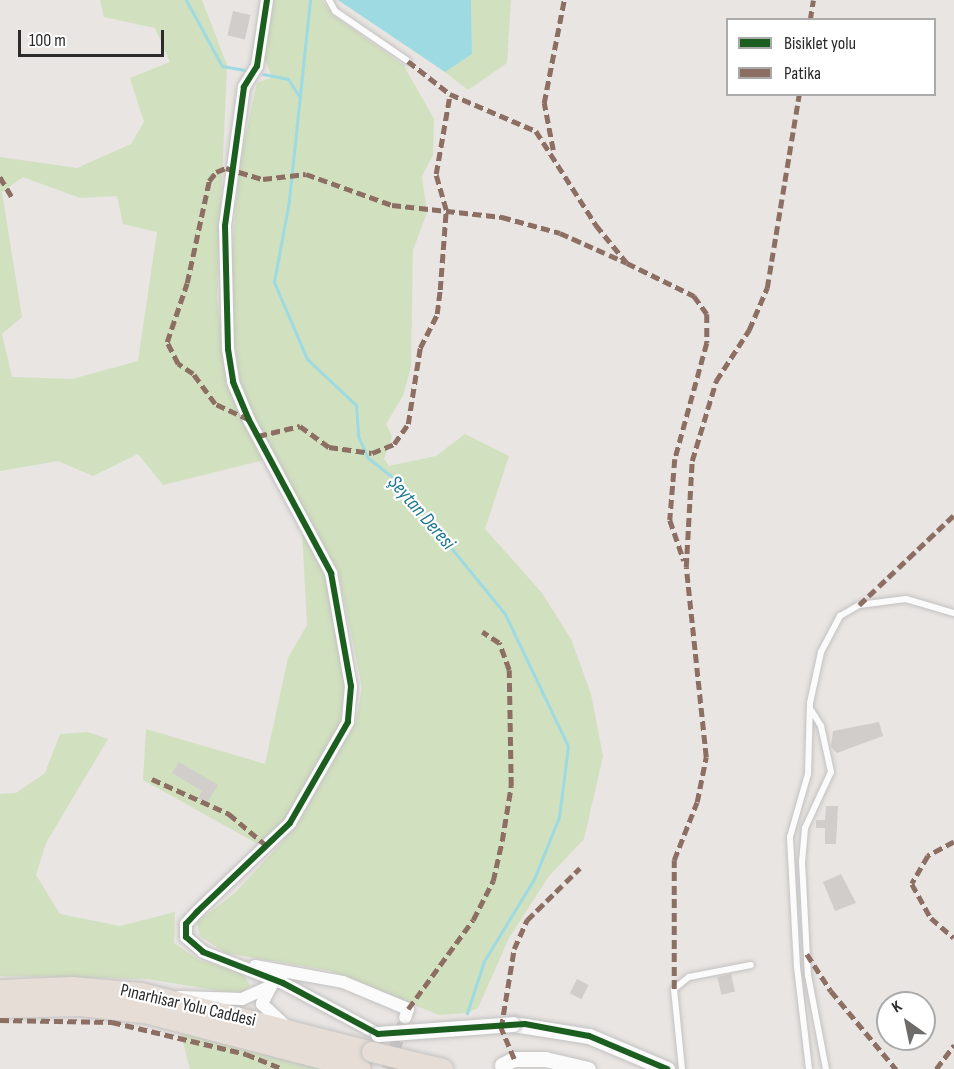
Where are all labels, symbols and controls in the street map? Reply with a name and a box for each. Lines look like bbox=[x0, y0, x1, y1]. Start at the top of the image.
scale bar bbox=[21, 18, 166, 56]
legend bbox=[726, 18, 936, 96]
text: 100 m bbox=[29, 30, 66, 51]
text: Bisiklet yolu bbox=[784, 33, 856, 54]
text: Patika bbox=[784, 63, 821, 84]
water label: Şeytan Deresi bbox=[382, 471, 460, 555]
street label: Pınarhisar Yolu Caddesi bbox=[118, 980, 258, 1032]
north arrow bbox=[876, 991, 936, 1051]
text: K bbox=[889, 997, 905, 1017]

